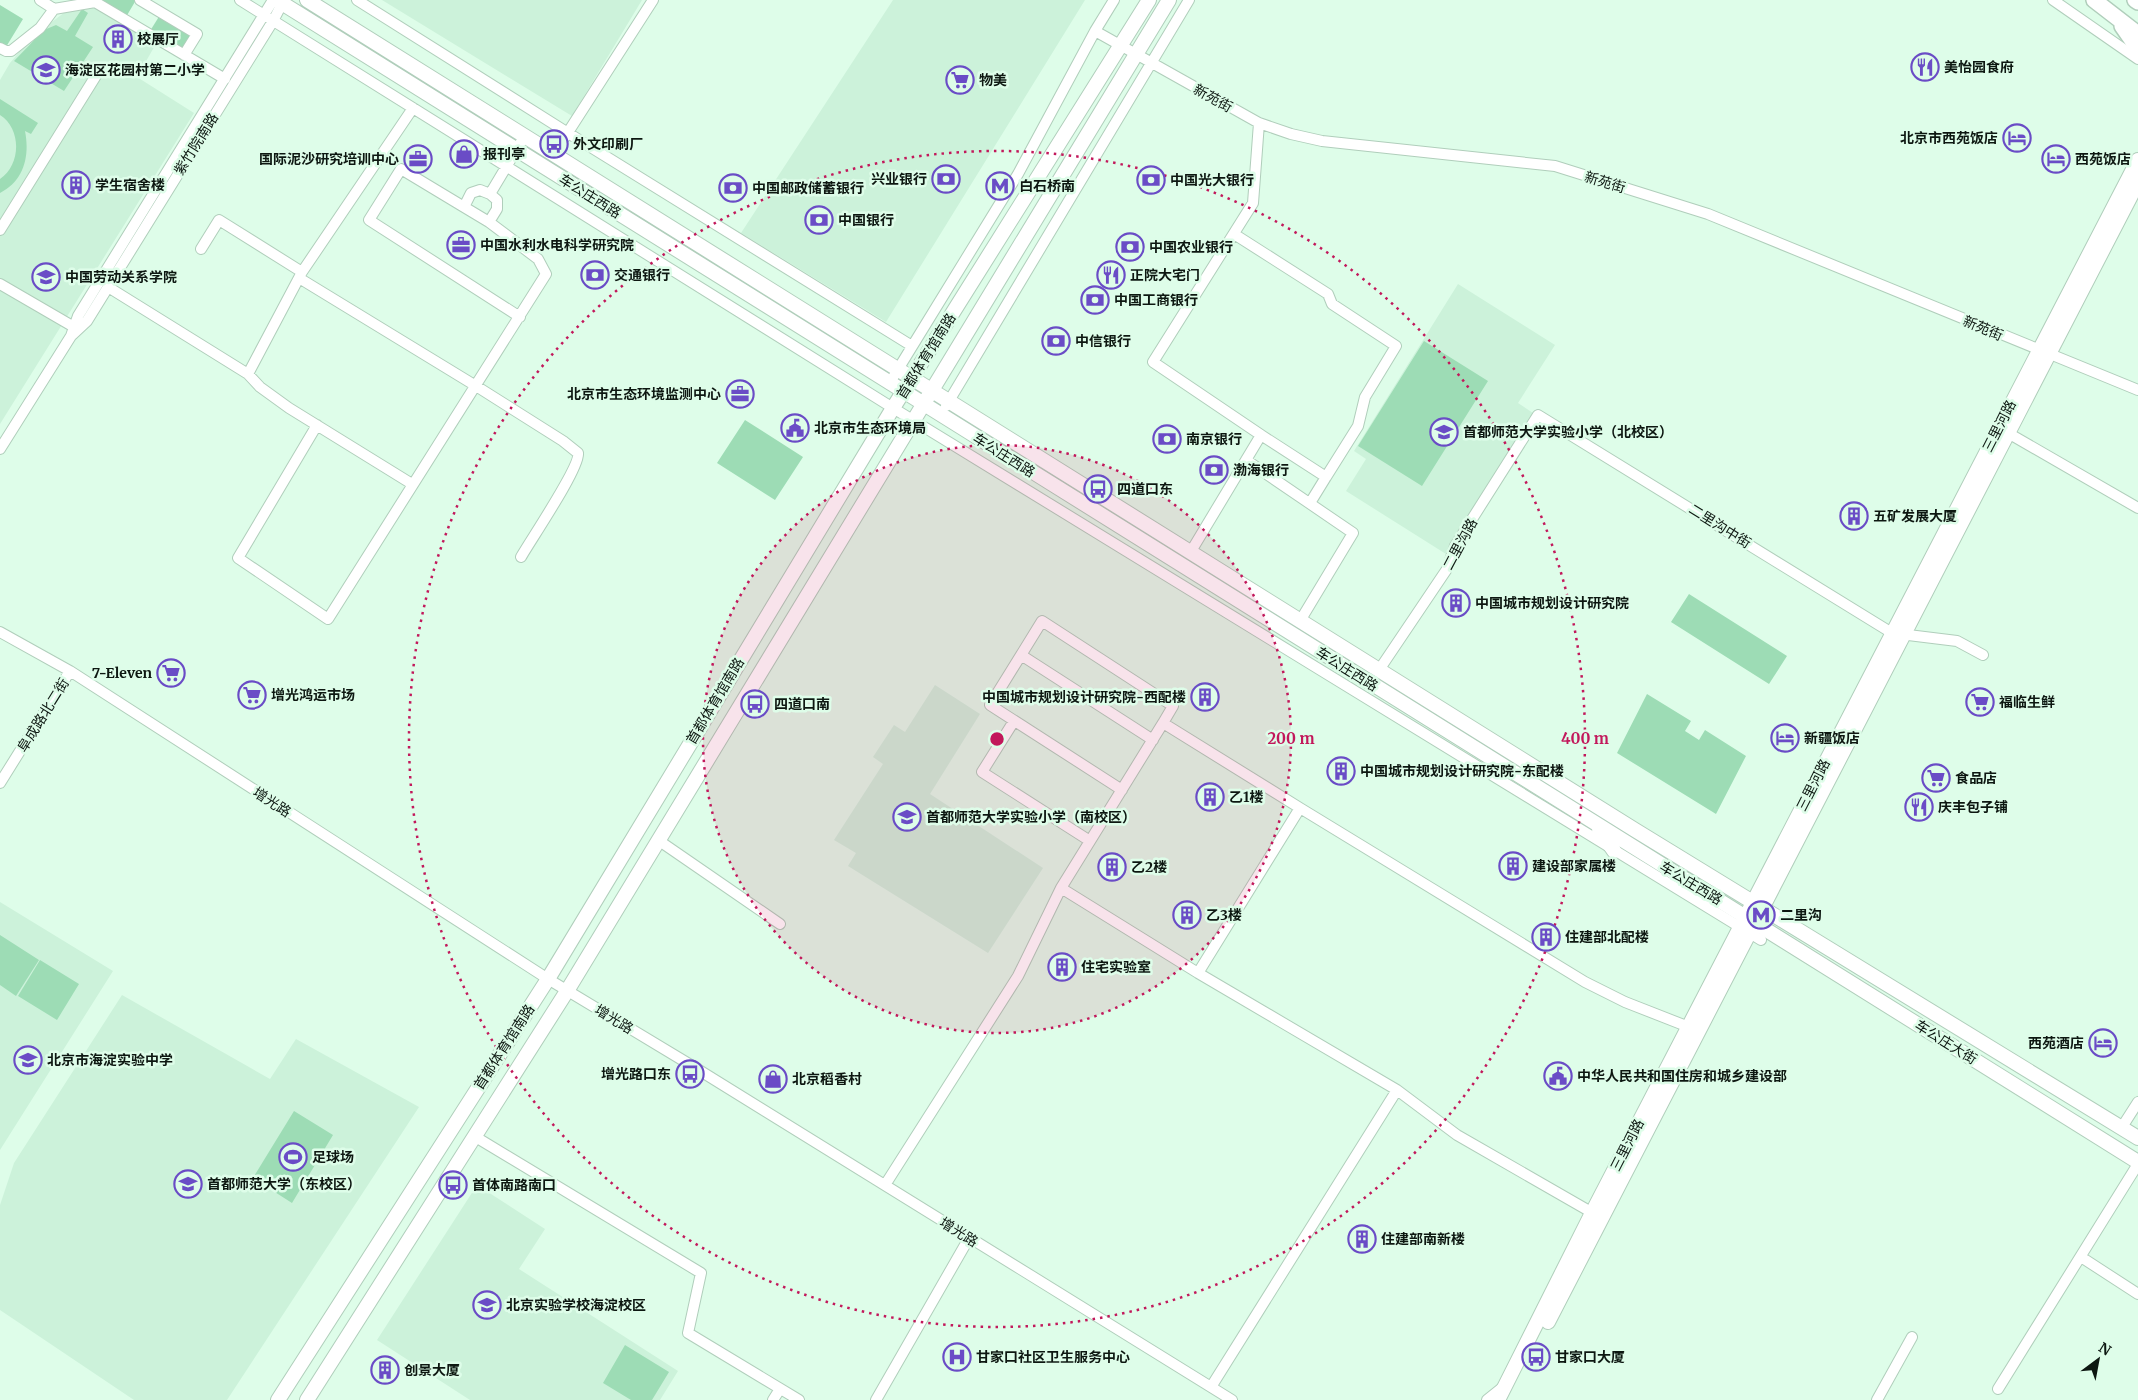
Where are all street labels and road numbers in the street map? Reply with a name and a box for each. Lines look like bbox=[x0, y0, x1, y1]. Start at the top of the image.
street label: 新苑街 bbox=[1190, 80, 1236, 116]
street label: 紫竹院南路 bbox=[170, 110, 222, 178]
street label: 新苑街 bbox=[1582, 167, 1628, 197]
street label: 车公庄西路 bbox=[556, 170, 624, 222]
street label: 首都体育馆南路 bbox=[892, 310, 960, 402]
street label: 新苑街 bbox=[1960, 312, 2006, 344]
street label: 三里河路 bbox=[1978, 397, 2020, 455]
street label: 车公庄西路 bbox=[970, 429, 1038, 481]
street label: 二里沟中街 bbox=[1686, 500, 1754, 552]
street label: 二里沟路 bbox=[1439, 515, 1481, 573]
street label: 车公庄西路 bbox=[1313, 643, 1381, 695]
street label: 首都体育馆南路 bbox=[682, 654, 748, 748]
street label: 阜成路北二街 bbox=[13, 675, 73, 755]
street label: 三里河路 bbox=[1792, 756, 1834, 814]
street label: 增光路 bbox=[249, 783, 295, 821]
street label: 车公庄西路 bbox=[1656, 857, 1726, 909]
street label: 增光路 bbox=[591, 1000, 637, 1038]
street label: 首都体育馆南路 bbox=[470, 1001, 538, 1093]
street label: 车公庄大街 bbox=[1912, 1016, 1980, 1068]
street label: 三里河路 bbox=[1606, 1116, 1648, 1174]
street label: 增光路 bbox=[936, 1213, 982, 1251]

